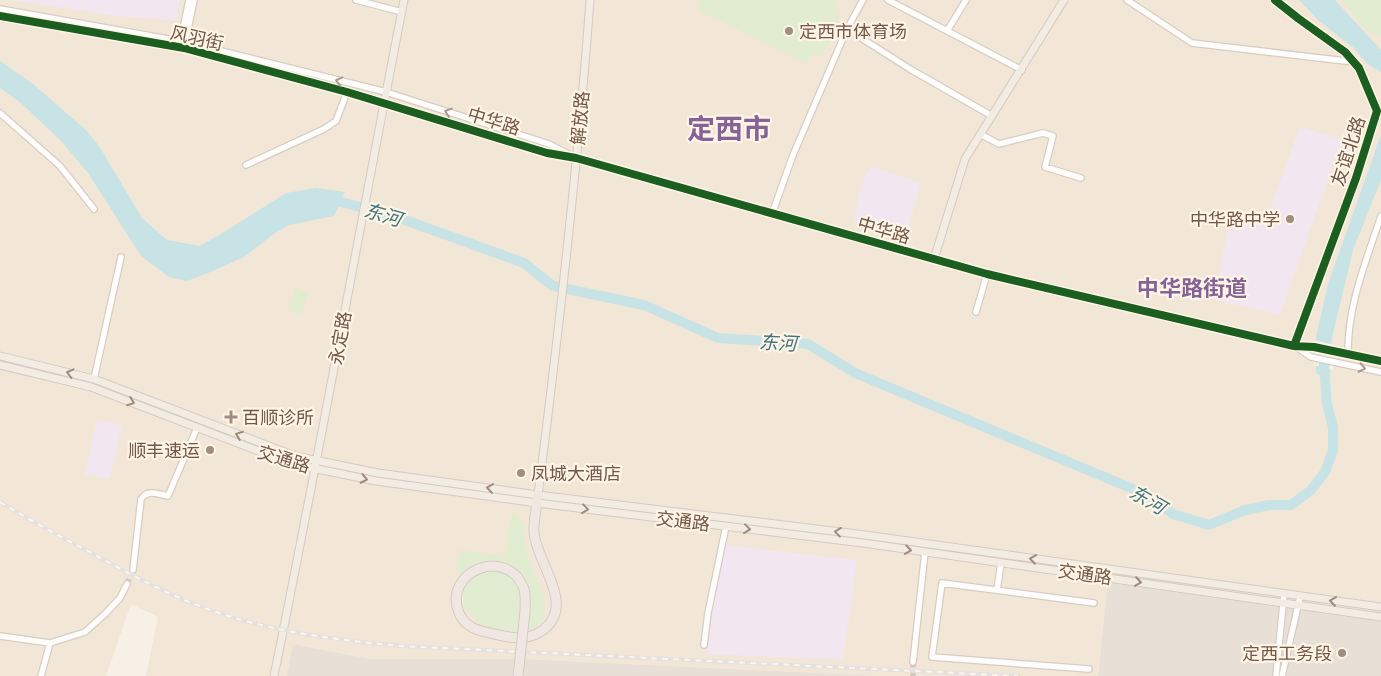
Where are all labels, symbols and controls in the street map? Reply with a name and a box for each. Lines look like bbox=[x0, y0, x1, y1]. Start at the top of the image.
place label: 定西市体育场 bbox=[799, 18, 907, 45]
street label: 风羽街 bbox=[168, 19, 226, 57]
marker: 定西市体育场 bbox=[783, 25, 795, 37]
one-way arrow bbox=[335, 76, 343, 86]
street label: 解放路 bbox=[564, 90, 596, 146]
street label: 中华路 bbox=[464, 100, 524, 142]
district label: 定西市 bbox=[687, 107, 771, 150]
one-way arrow bbox=[445, 108, 453, 118]
street label: 友谊北路 bbox=[1324, 113, 1372, 189]
water label: 东河 bbox=[361, 195, 409, 234]
place label: 中华路中学 bbox=[1190, 206, 1280, 233]
street label: 中华路 bbox=[854, 210, 914, 250]
marker: 中华路中学 bbox=[1284, 213, 1296, 225]
district label: 中华路街道 bbox=[1137, 271, 1247, 305]
street label: 永定路 bbox=[322, 309, 358, 367]
water label: 东河 bbox=[758, 327, 802, 358]
one-way arrow bbox=[1357, 362, 1366, 373]
one-way arrow bbox=[65, 368, 74, 379]
one-way arrow bbox=[126, 396, 135, 406]
place label: 百顺诊所 bbox=[242, 404, 314, 431]
marker: 百顺诊所 bbox=[224, 410, 238, 424]
one-way arrow bbox=[235, 430, 243, 440]
place label: 顺丰速运 bbox=[128, 437, 200, 464]
street label: 交通路 bbox=[254, 438, 314, 480]
marker: 顺丰速运 bbox=[204, 444, 216, 456]
place label: 凤城大酒店 bbox=[531, 460, 621, 487]
marker: 凤城大酒店 bbox=[515, 467, 527, 479]
one-way arrow bbox=[359, 473, 368, 484]
water label: 东河 bbox=[1124, 477, 1175, 523]
one-way arrow bbox=[486, 484, 494, 494]
one-way arrow bbox=[582, 503, 590, 514]
street label: 交通路 bbox=[655, 504, 711, 538]
one-way arrow bbox=[743, 523, 751, 534]
one-way arrow bbox=[833, 527, 842, 537]
one-way arrow bbox=[904, 544, 912, 554]
one-way arrow bbox=[1029, 554, 1037, 565]
street label: 交通路 bbox=[1056, 557, 1114, 591]
one-way arrow bbox=[1135, 576, 1143, 587]
one-way arrow bbox=[1328, 596, 1336, 607]
place label: 定西工务段 bbox=[1242, 640, 1332, 667]
marker: 定西工务段 bbox=[1336, 647, 1348, 659]

